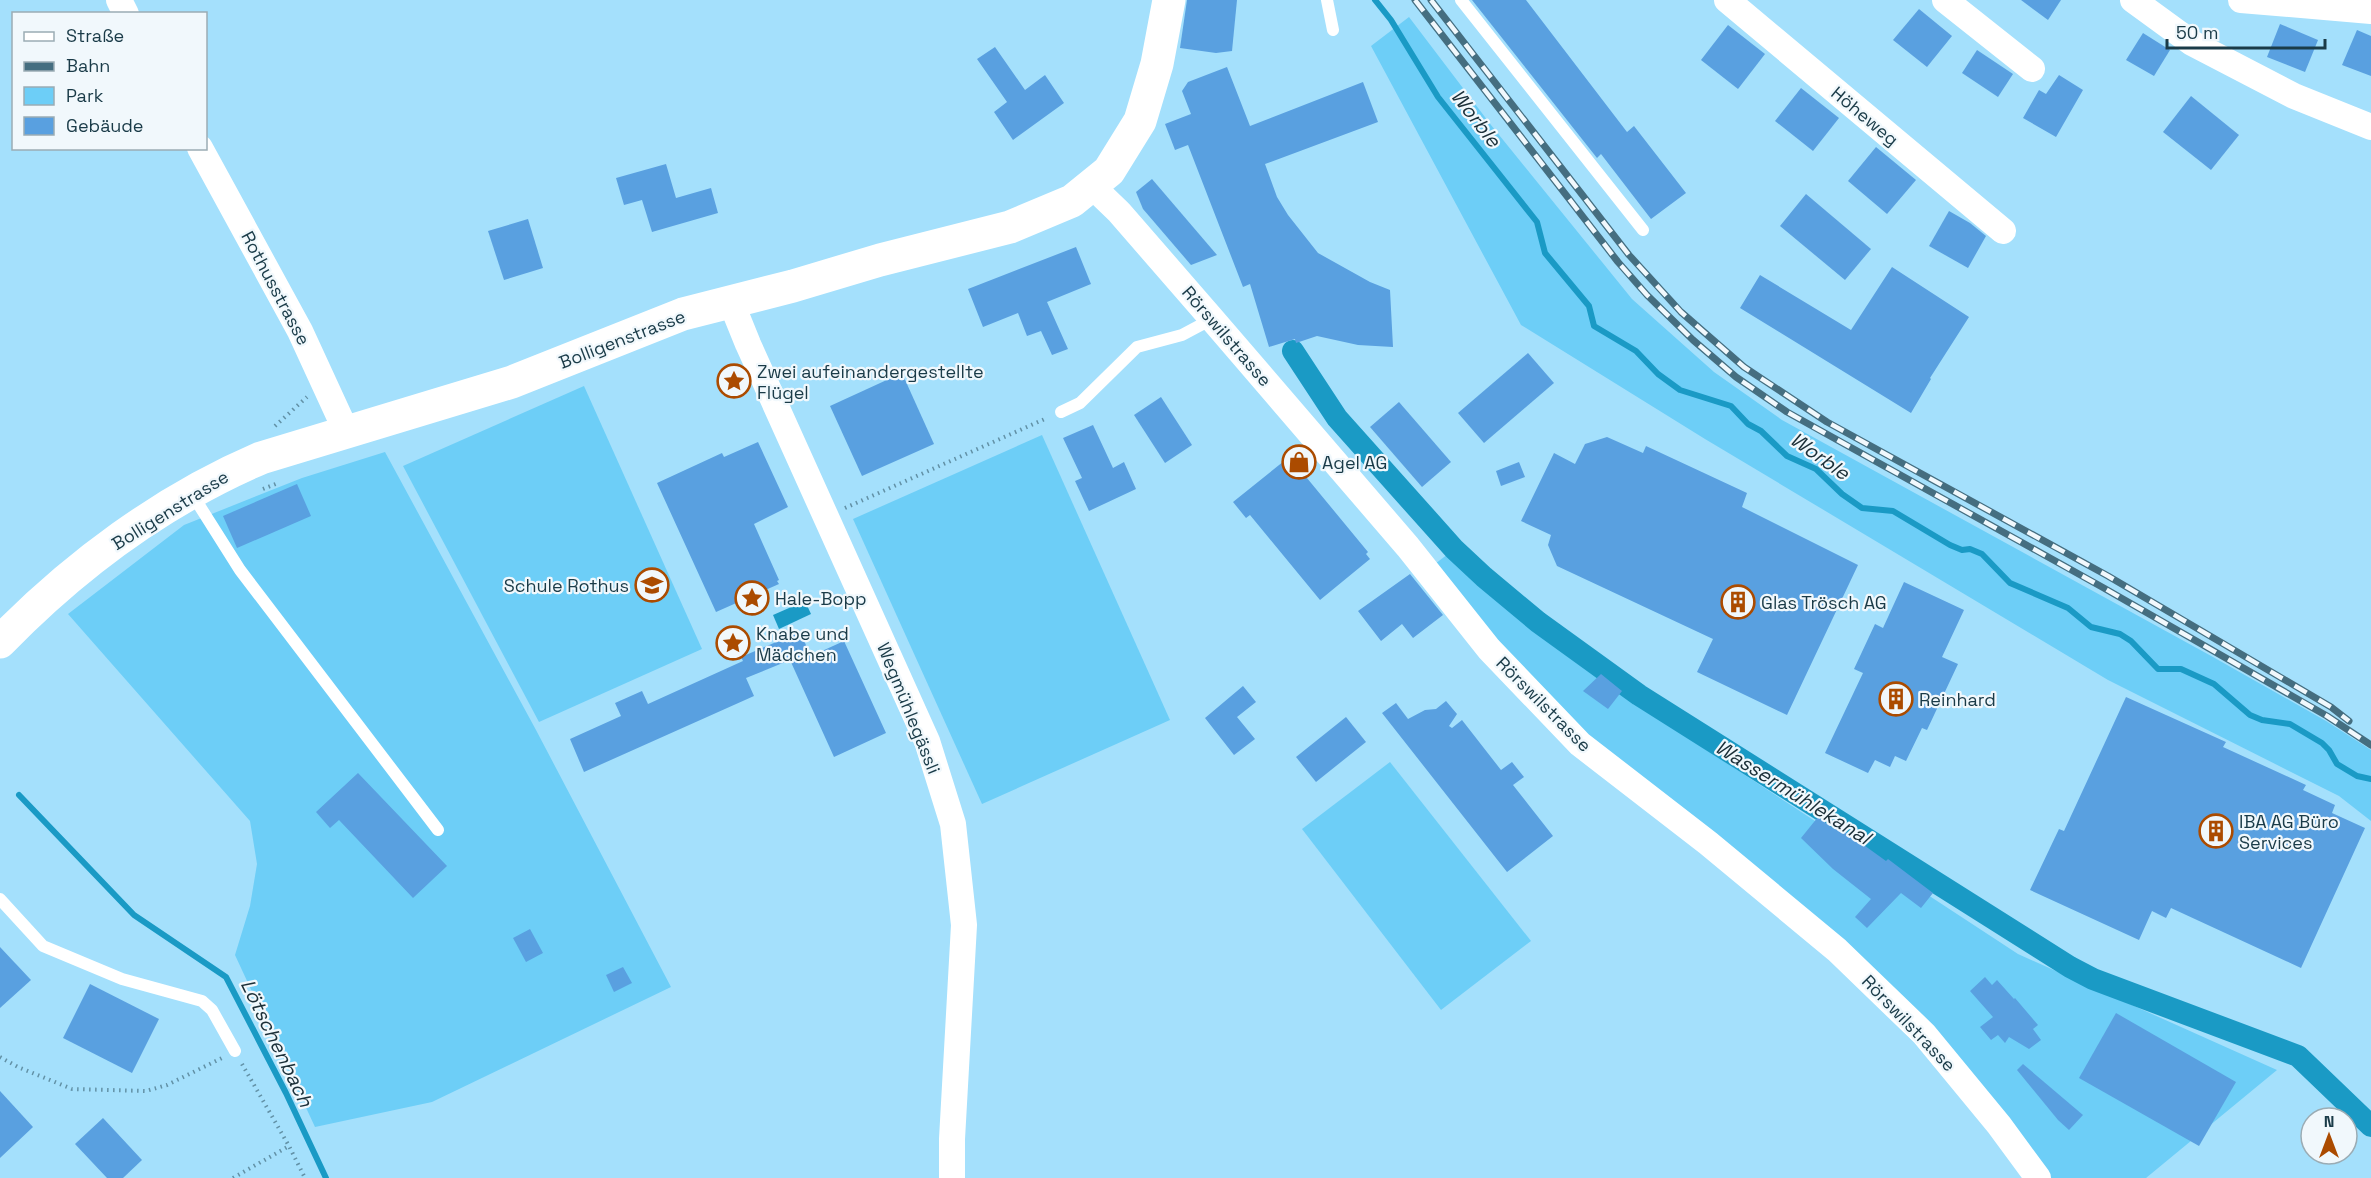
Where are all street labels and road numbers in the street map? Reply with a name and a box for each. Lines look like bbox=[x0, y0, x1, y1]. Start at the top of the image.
street label: Höheweg bbox=[1827, 81, 1903, 151]
street label: Rothusstrasse bbox=[236, 227, 316, 349]
street label: Rörswilstrasse bbox=[1177, 281, 1277, 391]
street label: Bolligenstrasse bbox=[556, 304, 688, 374]
street label: Bolligenstrasse bbox=[107, 465, 233, 555]
street label: Wegmühlegässli bbox=[872, 639, 946, 777]
street label: Rörswilstrasse bbox=[1491, 651, 1597, 757]
street label: Rörswilstrasse bbox=[1857, 970, 1961, 1076]

